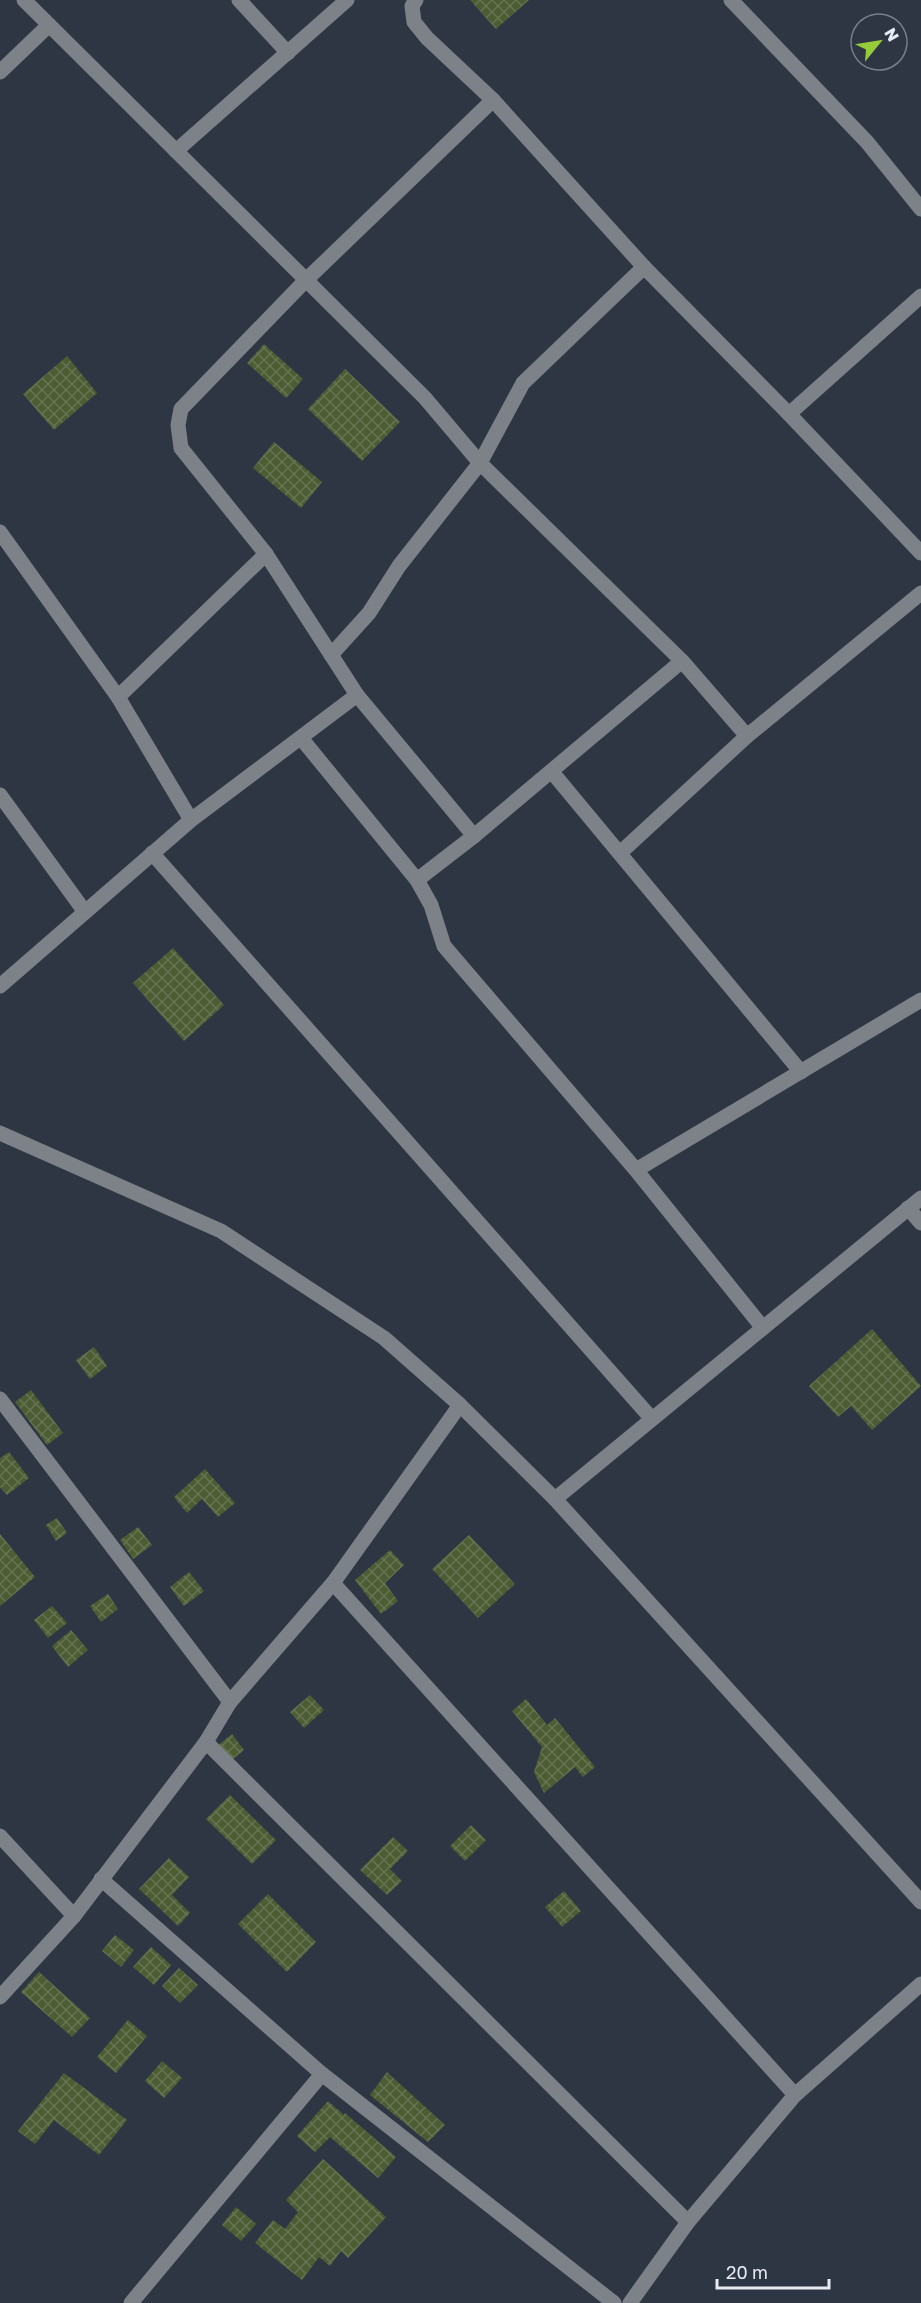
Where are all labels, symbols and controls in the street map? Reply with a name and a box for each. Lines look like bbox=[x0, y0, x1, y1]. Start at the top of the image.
north arrow bbox=[849, 12, 909, 72]
text: N bbox=[880, 24, 904, 45]
scale bar bbox=[717, 2252, 830, 2290]
text: 20 m bbox=[726, 2261, 768, 2283]

